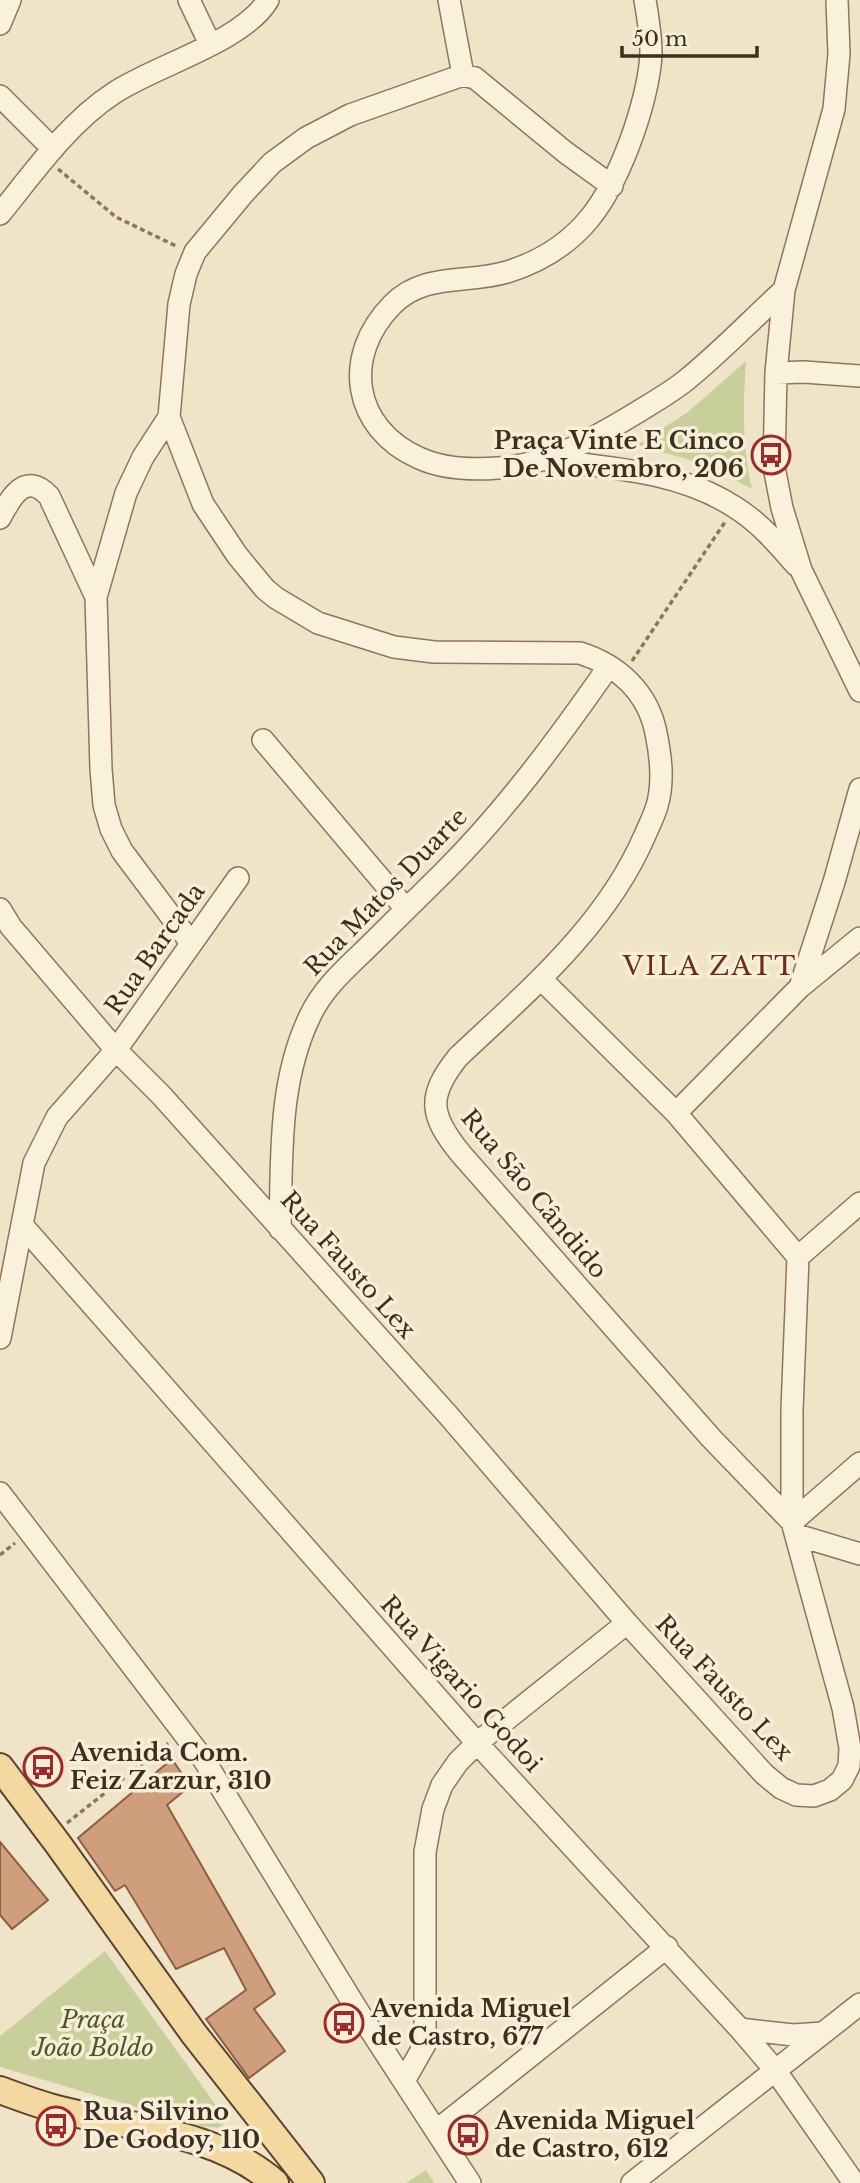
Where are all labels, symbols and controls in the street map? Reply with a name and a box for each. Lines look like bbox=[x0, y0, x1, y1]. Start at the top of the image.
scale bar bbox=[622, 14, 757, 58]
text: 50 m bbox=[632, 26, 688, 52]
place label: Praça Vinte E Cinco De Novembro, 206 bbox=[494, 426, 744, 483]
bus stop icon: Praça Vinte E Cinco De Novembro, 206 bbox=[750, 434, 792, 476]
street label: Rua Matos Duarte bbox=[298, 802, 473, 981]
street label: Rua Barcada bbox=[99, 877, 211, 1020]
district label: VILA ZATT bbox=[622, 950, 797, 982]
street label: Rua São Cândido bbox=[455, 1103, 614, 1284]
street label: Rua Fausto Lex bbox=[275, 1185, 422, 1344]
street label: Rua Vigario Godoi bbox=[375, 1590, 548, 1778]
street label: Rua Fausto Lex bbox=[650, 1609, 799, 1766]
place label: Avenida Com. Feiz Zarzur, 310 bbox=[69, 1738, 272, 1795]
bus stop icon: Avenida Com. Feiz Zarzur, 310 bbox=[22, 1746, 64, 1788]
place label: Avenida Miguel de Castro, 677 bbox=[370, 1994, 571, 2051]
bus stop icon: Avenida Miguel de Castro, 677 bbox=[323, 2002, 365, 2044]
park label: Praça João Boldo bbox=[31, 2005, 154, 2062]
place label: Rua Silvino De Godoy, 110 bbox=[83, 2097, 260, 2154]
bus stop icon: Rua Silvino De Godoy, 110 bbox=[35, 2105, 77, 2147]
place label: Avenida Miguel de Castro, 612 bbox=[494, 2106, 695, 2163]
bus stop icon: Avenida Miguel de Castro, 612 bbox=[447, 2114, 489, 2156]

